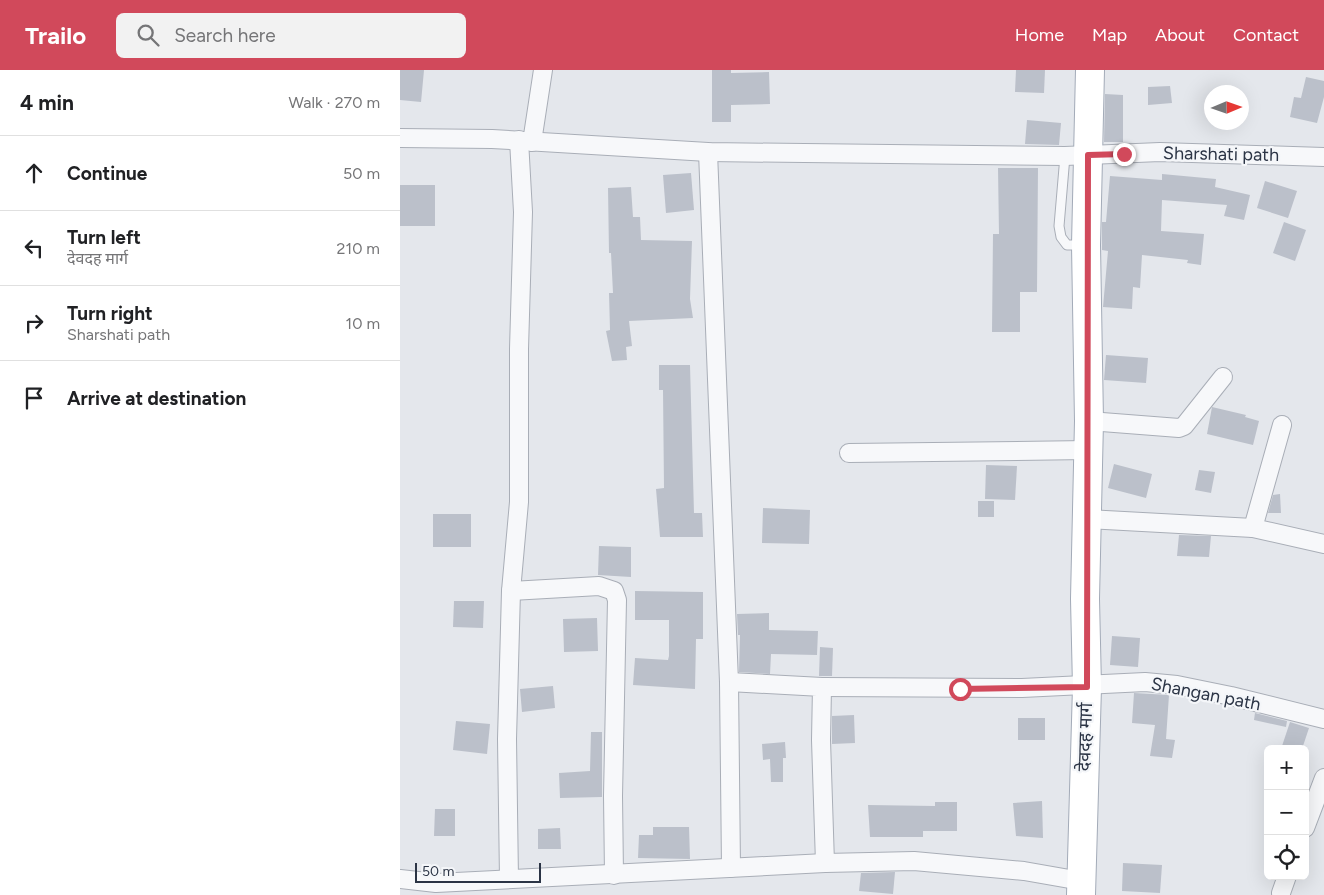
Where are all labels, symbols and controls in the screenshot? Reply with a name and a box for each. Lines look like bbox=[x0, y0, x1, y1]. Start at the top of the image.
search box bbox=[116, 13, 466, 58]
text: Trailo bbox=[25, 21, 86, 50]
icon: search bbox=[134, 21, 162, 49]
text: Search here bbox=[174, 24, 276, 47]
text: Home bbox=[1015, 24, 1064, 46]
text: Map bbox=[1092, 24, 1127, 46]
text: About bbox=[1155, 24, 1205, 46]
text: Contact bbox=[1233, 24, 1299, 46]
north arrow bbox=[1204, 85, 1249, 130]
text: 4 min bbox=[20, 90, 74, 115]
text: Walk · 270 m bbox=[289, 93, 380, 112]
street label: Sharshati path bbox=[1163, 142, 1279, 166]
route end bbox=[1113, 143, 1136, 166]
icon: ahead bbox=[20, 159, 48, 187]
text: Continue bbox=[67, 162, 147, 185]
text: 50 m bbox=[343, 164, 380, 183]
text: Turn left bbox=[67, 226, 141, 249]
icon: left bbox=[20, 234, 48, 262]
text: 210 m bbox=[337, 239, 380, 258]
text: देवदह मार्ग bbox=[67, 249, 128, 268]
text: Turn right bbox=[67, 302, 153, 325]
icon: right bbox=[20, 309, 48, 337]
text: 10 m bbox=[346, 314, 380, 333]
text: Sharshati path bbox=[67, 325, 170, 344]
icon: arrive bbox=[20, 384, 48, 412]
text: Arrive at destination bbox=[67, 387, 246, 410]
street label: Shangan path bbox=[1149, 673, 1263, 715]
route start bbox=[949, 678, 972, 701]
street label: देवदह मार्ग bbox=[1073, 701, 1097, 772]
map controls bbox=[1264, 745, 1309, 880]
button: + bbox=[1264, 745, 1309, 790]
button: − bbox=[1264, 790, 1309, 835]
button: locate bbox=[1264, 835, 1309, 880]
scale bar bbox=[415, 860, 541, 883]
text: 50 m bbox=[422, 863, 454, 880]

